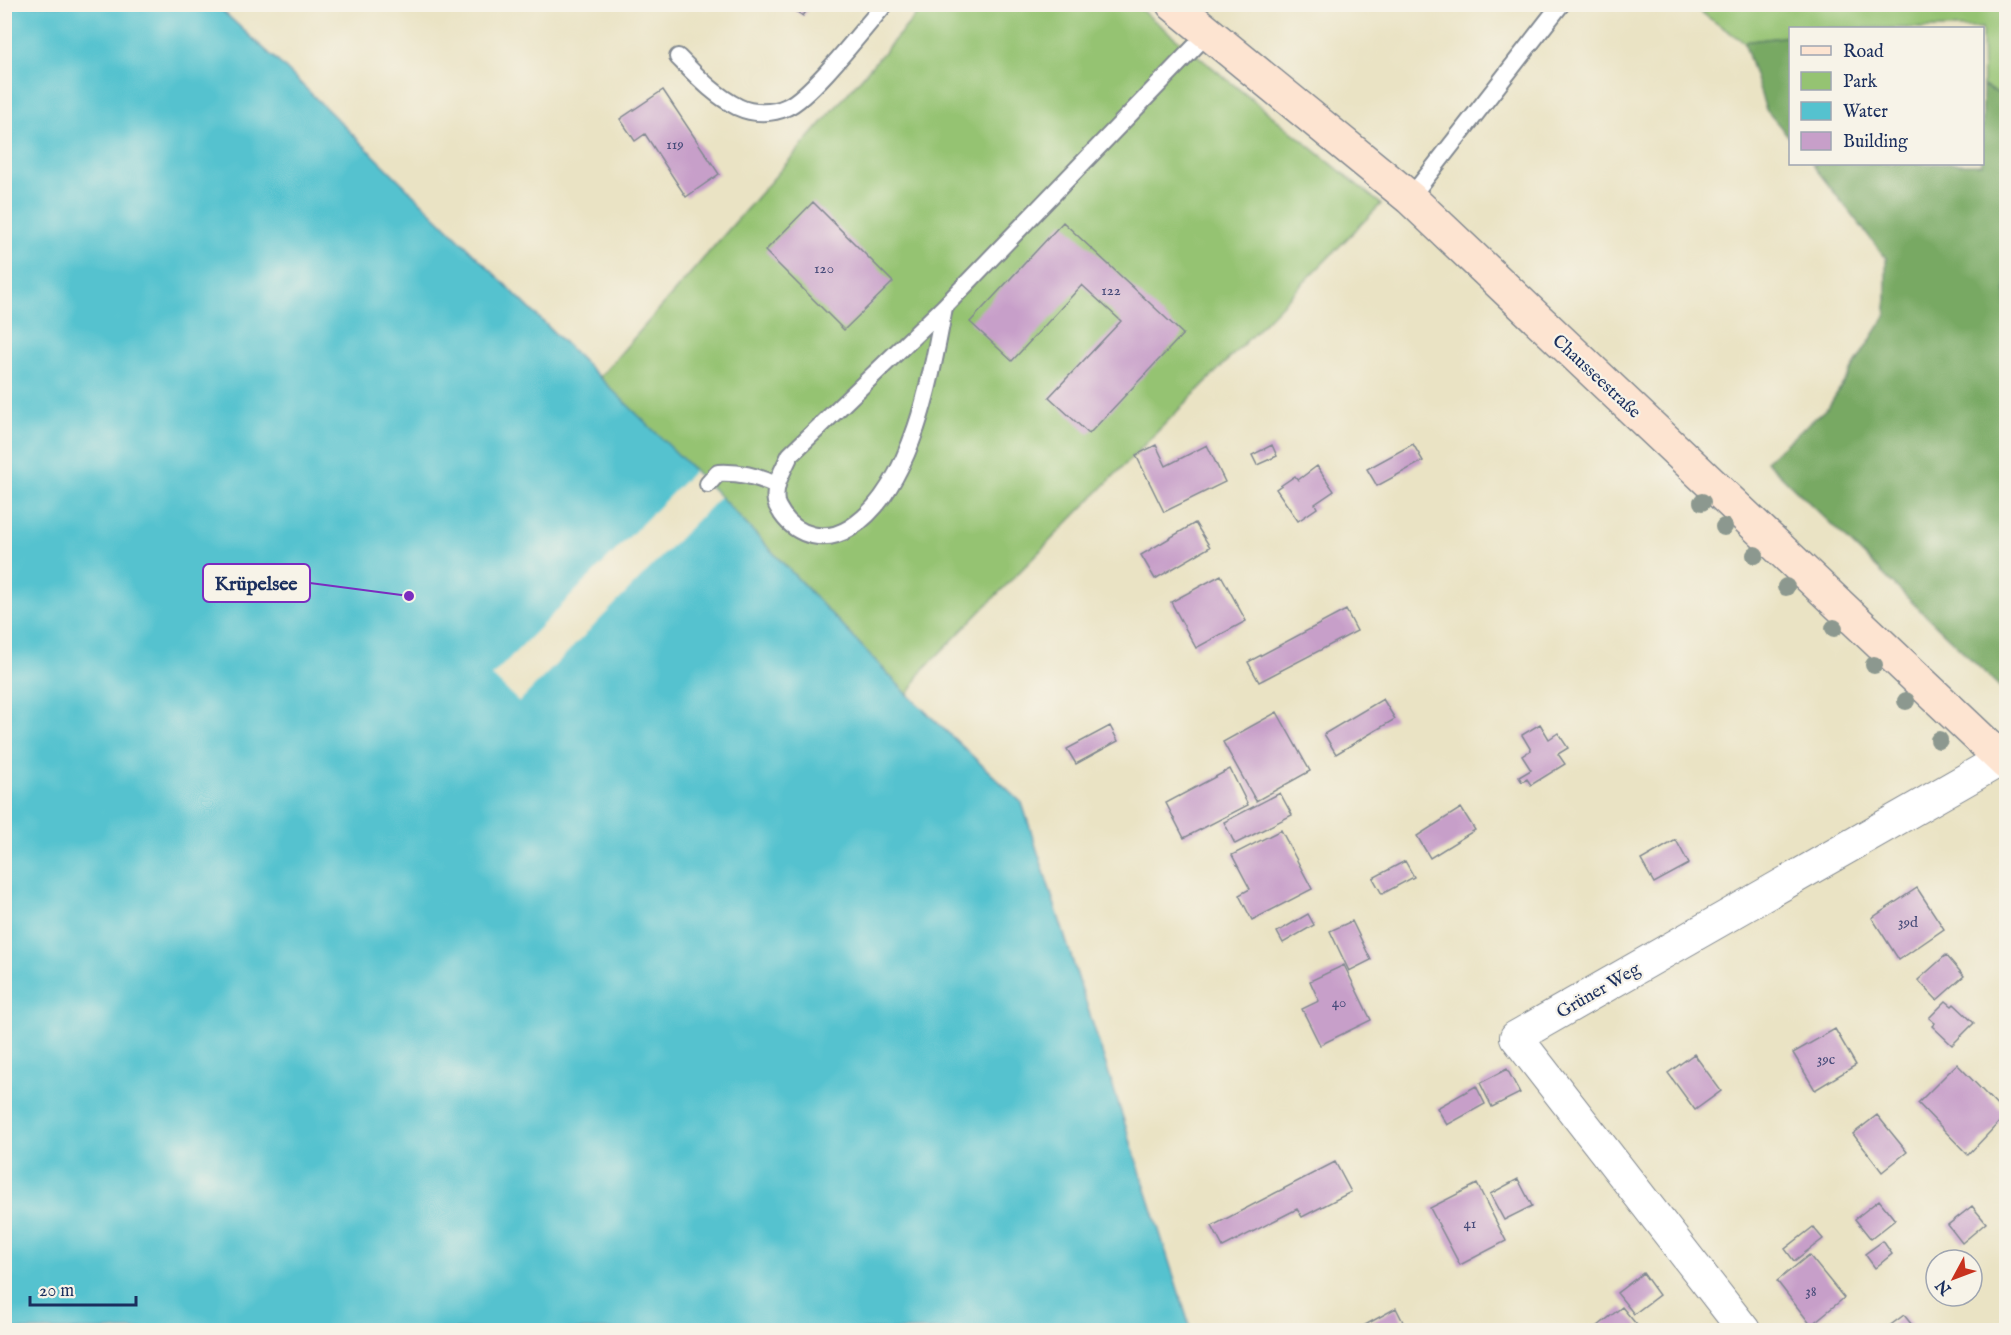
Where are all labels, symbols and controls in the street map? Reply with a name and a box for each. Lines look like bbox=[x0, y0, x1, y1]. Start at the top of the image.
legend bbox=[1789, 27, 1984, 165]
text: Road bbox=[1843, 41, 1884, 64]
text: Park bbox=[1843, 71, 1878, 94]
text: Water bbox=[1843, 101, 1888, 124]
text: Building bbox=[1843, 131, 1908, 154]
house number: 119 bbox=[666, 135, 684, 154]
house number: 120 bbox=[814, 259, 834, 278]
house number: 122 bbox=[1101, 281, 1121, 300]
street label: Chausseestraße bbox=[1547, 330, 1645, 424]
callout: Krüpelsee bbox=[203, 564, 310, 602]
text: Krüpelsee bbox=[214, 572, 298, 597]
house number: 39d bbox=[1898, 913, 1919, 932]
street label: Grüner Weg bbox=[1553, 958, 1645, 1024]
house number: 40 bbox=[1332, 993, 1346, 1012]
house number: 39c bbox=[1817, 1050, 1835, 1069]
house number: 41 bbox=[1464, 1214, 1476, 1233]
north arrow bbox=[1924, 1248, 1984, 1308]
scale bar bbox=[30, 1269, 136, 1307]
text: N bbox=[1932, 1275, 1957, 1299]
text: 20 m bbox=[39, 1280, 74, 1303]
house number: 38 bbox=[1805, 1282, 1817, 1301]

